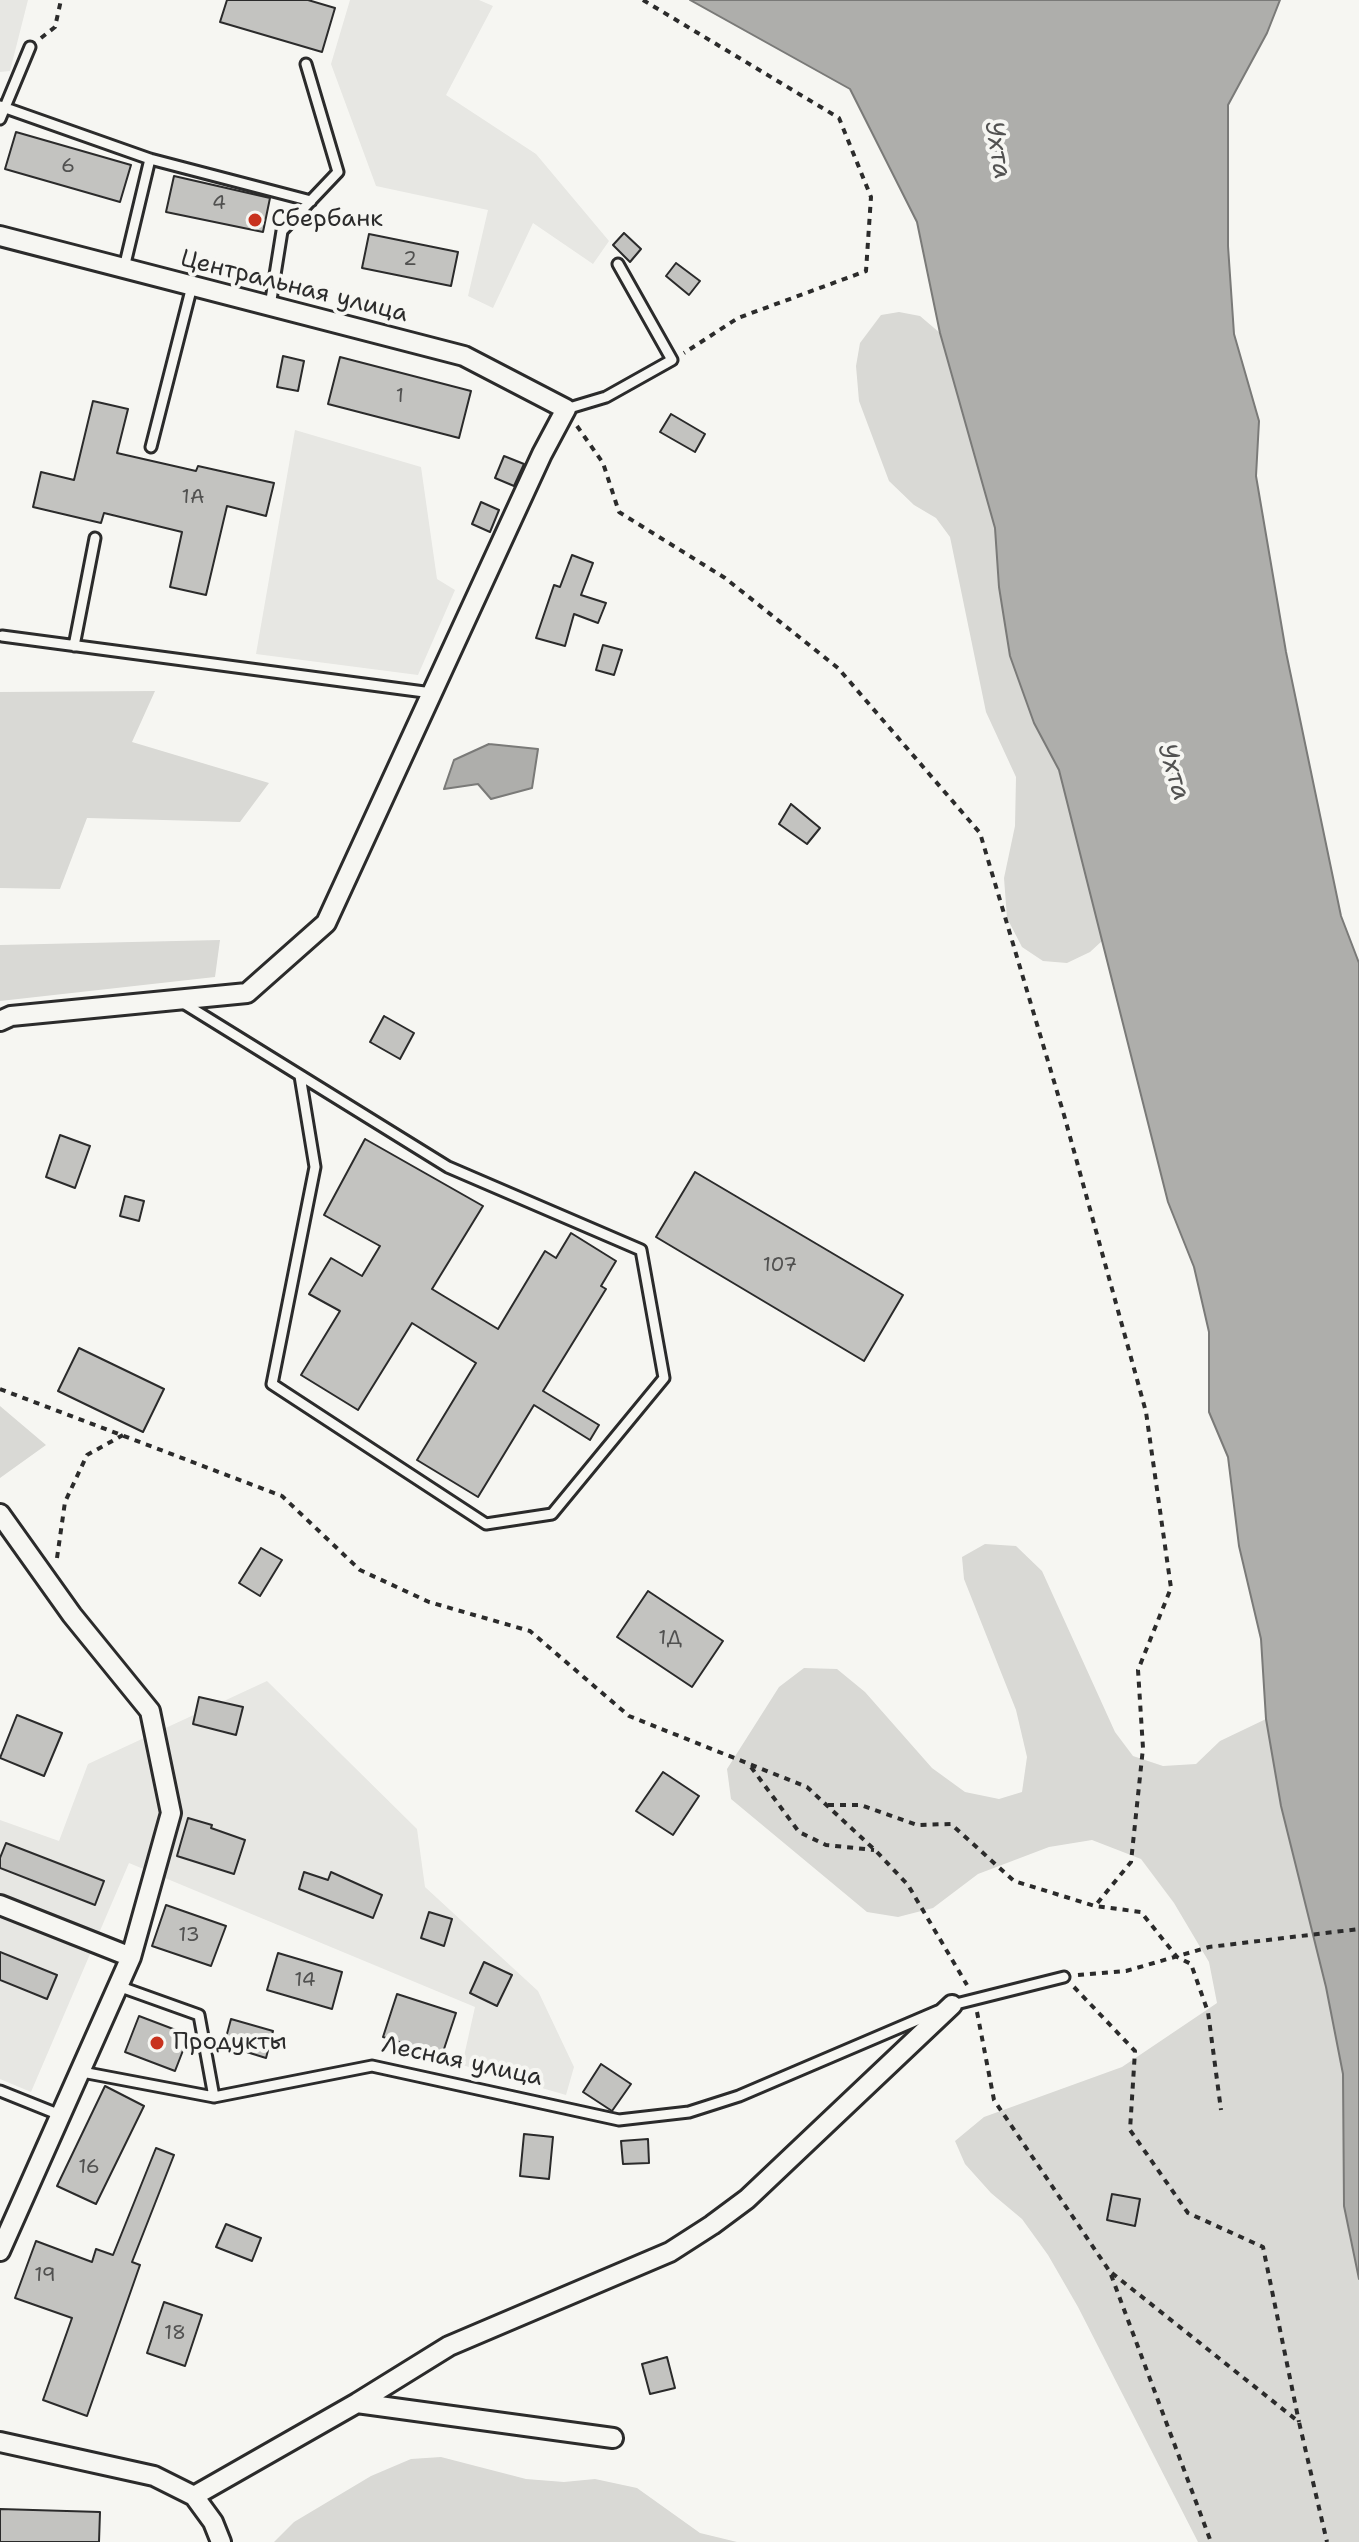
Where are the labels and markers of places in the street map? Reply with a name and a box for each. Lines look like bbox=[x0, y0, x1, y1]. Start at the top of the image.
place label: Сбербанк bbox=[271, 206, 383, 234]
marker: Сбербанк bbox=[246, 211, 264, 229]
place label: Продукты bbox=[173, 2029, 287, 2057]
marker: Продукты bbox=[148, 2034, 166, 2052]

